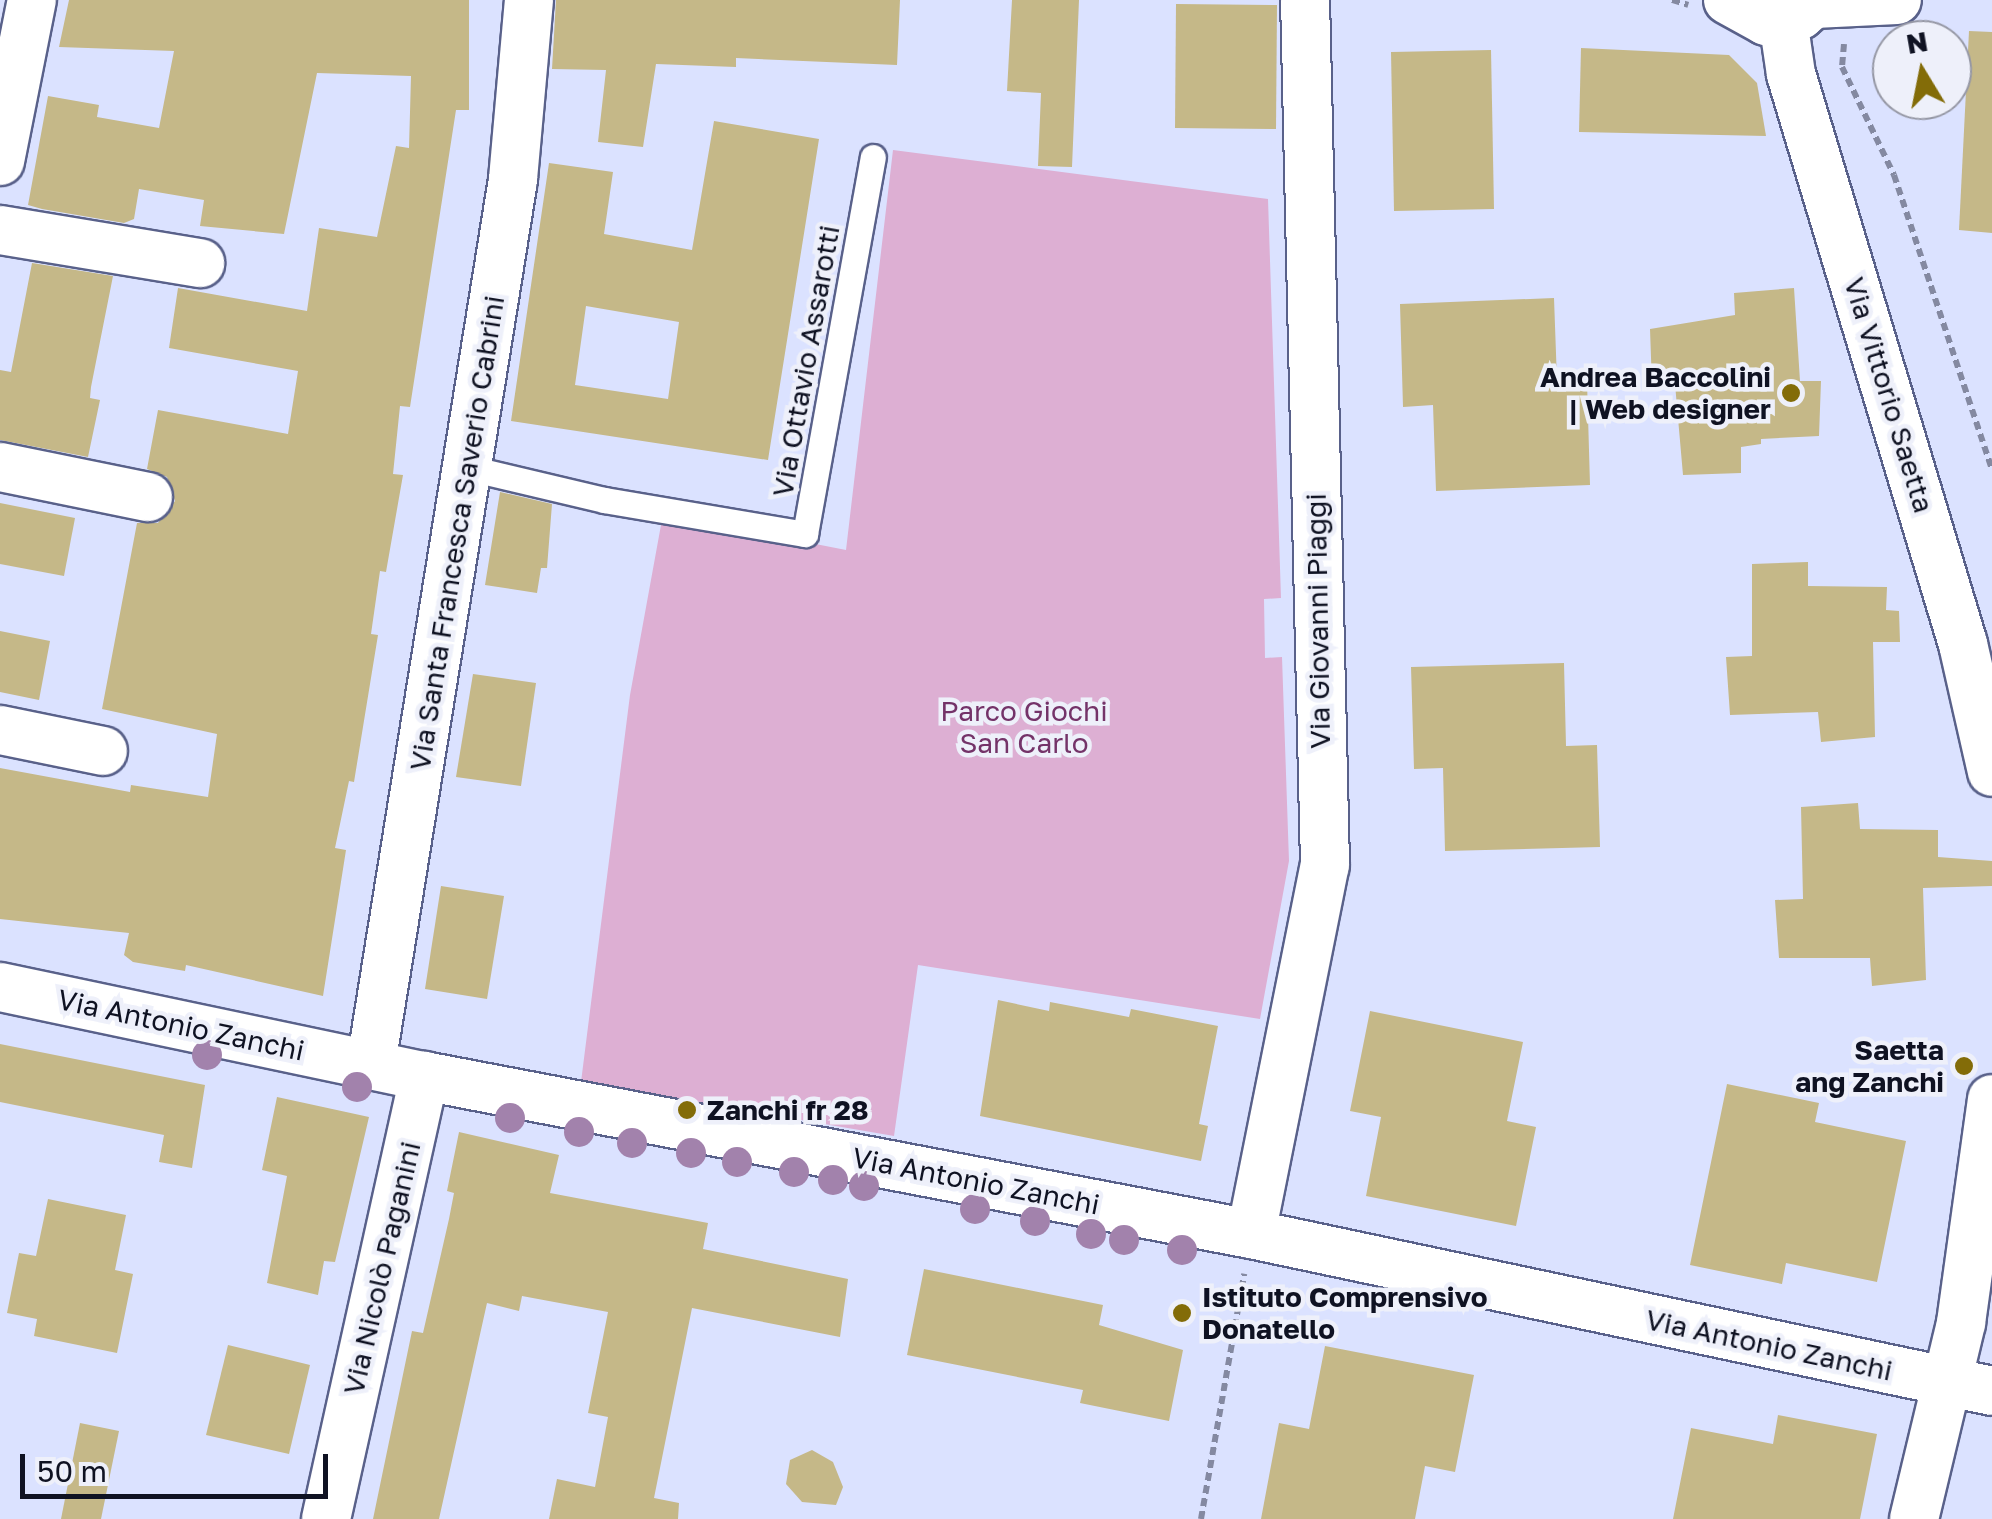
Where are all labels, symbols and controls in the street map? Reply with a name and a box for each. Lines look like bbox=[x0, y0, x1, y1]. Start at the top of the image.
north arrow bbox=[1872, 20, 1972, 120]
text: N bbox=[1904, 24, 1930, 60]
street label: Via Ottavio Assarotti bbox=[766, 222, 846, 500]
street label: Via Vittorio Saetta bbox=[1837, 273, 1941, 517]
street label: Via Santa Francesca Saverio Cabrini bbox=[403, 293, 511, 773]
place label: Andrea Baccolini | Web designer bbox=[1540, 360, 1771, 426]
marker: Andrea Baccolini | Web designer bbox=[1780, 382, 1802, 404]
street label: Via Giovanni Piaggi bbox=[1299, 493, 1337, 749]
park label: Parco Giochi San Carlo bbox=[940, 694, 1108, 760]
street label: Via Antonio Zanchi bbox=[55, 982, 307, 1068]
place label: Saetta ang Zanchi bbox=[1795, 1033, 1944, 1099]
marker: Saetta ang Zanchi bbox=[1953, 1055, 1975, 1077]
place label: Zanchi fr 28 bbox=[707, 1093, 869, 1127]
marker: Zanchi fr 28 bbox=[676, 1099, 698, 1121]
street label: Via Nicolò Paganini bbox=[337, 1138, 427, 1398]
street label: Via Antonio Zanchi bbox=[850, 1141, 1102, 1221]
place label: Istituto Comprensivo Donatello bbox=[1202, 1280, 1488, 1346]
marker: Istituto Comprensivo Donatello bbox=[1171, 1302, 1193, 1324]
street label: Via Antonio Zanchi bbox=[1643, 1302, 1895, 1388]
scale bar bbox=[25, 1434, 332, 1496]
text: 50 m bbox=[37, 1453, 107, 1489]

